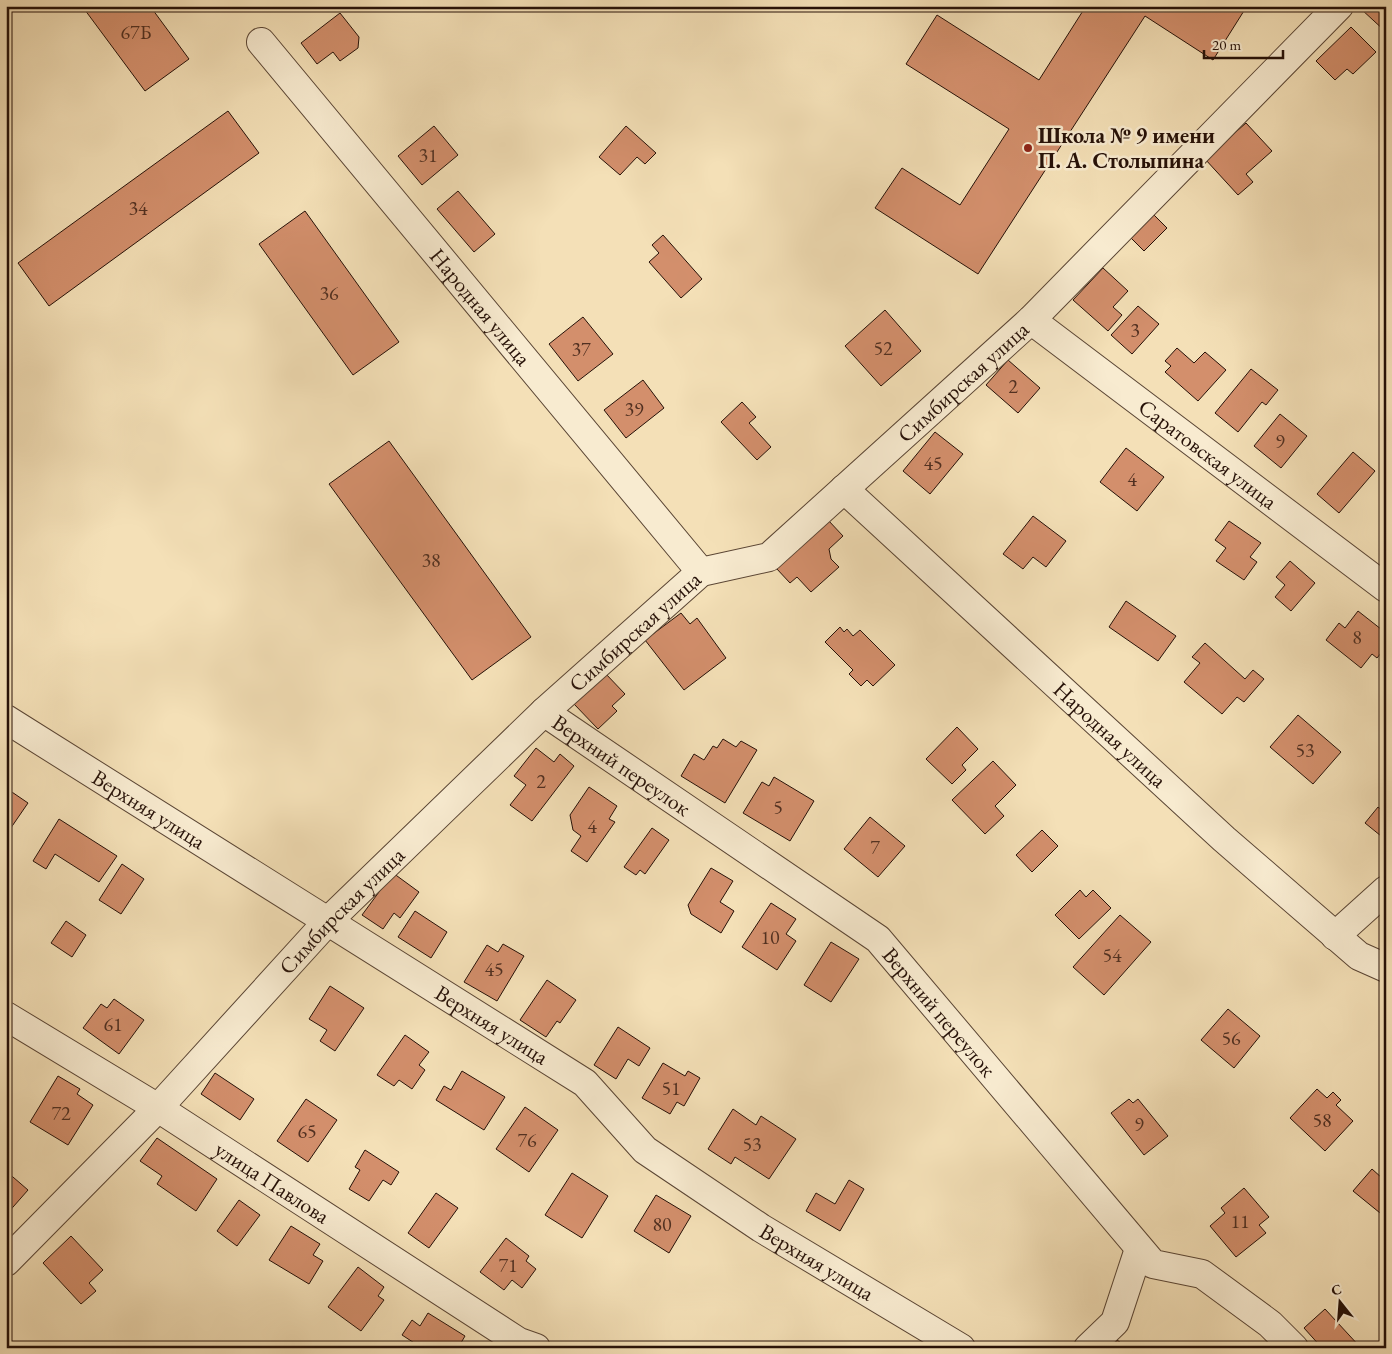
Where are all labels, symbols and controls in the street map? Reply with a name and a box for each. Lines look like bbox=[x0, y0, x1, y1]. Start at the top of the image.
house number: 67Б bbox=[121, 19, 152, 45]
scale bar bbox=[1204, 28, 1283, 60]
text: 20 m bbox=[1212, 35, 1241, 54]
place label: Школа № 9 имени П. А. Столыпина bbox=[1038, 121, 1215, 175]
house number: 31 bbox=[418, 142, 438, 168]
marker: Школа № 9 имени П. А. Столыпина bbox=[1022, 142, 1034, 154]
house number: 34 bbox=[128, 195, 148, 221]
street label: Народная улица bbox=[423, 242, 538, 372]
house number: 36 bbox=[319, 280, 339, 306]
street label: Симбирская улица bbox=[891, 315, 1035, 449]
house number: 3 bbox=[1130, 317, 1140, 343]
house number: 52 bbox=[873, 335, 893, 361]
house number: 37 bbox=[571, 336, 591, 362]
house number: 2 bbox=[1008, 373, 1018, 399]
street label: Саратовская улица bbox=[1133, 392, 1283, 516]
house number: 39 bbox=[624, 396, 644, 422]
house number: 9 bbox=[1275, 428, 1285, 454]
house number: 45 bbox=[923, 450, 943, 476]
house number: 4 bbox=[1127, 466, 1137, 492]
house number: 38 bbox=[421, 547, 441, 573]
street label: Симбирская улица bbox=[563, 565, 707, 698]
house number: 8 bbox=[1352, 624, 1362, 650]
street label: Народная улица bbox=[1047, 675, 1173, 794]
street label: Верхний переулок bbox=[547, 708, 697, 823]
house number: 53 bbox=[1295, 737, 1315, 763]
street label: Верхняя улица bbox=[87, 763, 211, 856]
house number: 2 bbox=[536, 768, 546, 794]
house number: 5 bbox=[773, 794, 783, 820]
house number: 4 bbox=[587, 813, 597, 839]
house number: 7 bbox=[870, 834, 880, 860]
street label: Симбирская улица bbox=[273, 841, 411, 981]
house number: 10 bbox=[760, 924, 780, 950]
street label: Верхний переулок bbox=[876, 941, 1003, 1083]
house number: 54 bbox=[1102, 942, 1122, 968]
house number: 45 bbox=[484, 956, 504, 982]
street label: Верхняя улица bbox=[430, 978, 554, 1072]
house number: 61 bbox=[103, 1011, 123, 1037]
house number: 56 bbox=[1221, 1025, 1241, 1051]
house number: 51 bbox=[661, 1075, 681, 1101]
house number: 72 bbox=[51, 1100, 71, 1126]
house number: 58 bbox=[1312, 1107, 1332, 1133]
house number: 9 bbox=[1134, 1111, 1144, 1137]
house number: 65 bbox=[297, 1118, 317, 1144]
house number: 76 bbox=[517, 1127, 537, 1153]
house number: 53 bbox=[742, 1131, 762, 1157]
street label: улица Павлова bbox=[209, 1135, 335, 1231]
house number: 11 bbox=[1230, 1208, 1250, 1234]
house number: 80 bbox=[652, 1211, 672, 1237]
street label: Верхняя улица bbox=[754, 1217, 880, 1308]
house number: 71 bbox=[498, 1252, 518, 1278]
north arrow bbox=[1314, 1276, 1364, 1326]
text: С bbox=[1329, 1279, 1344, 1300]

